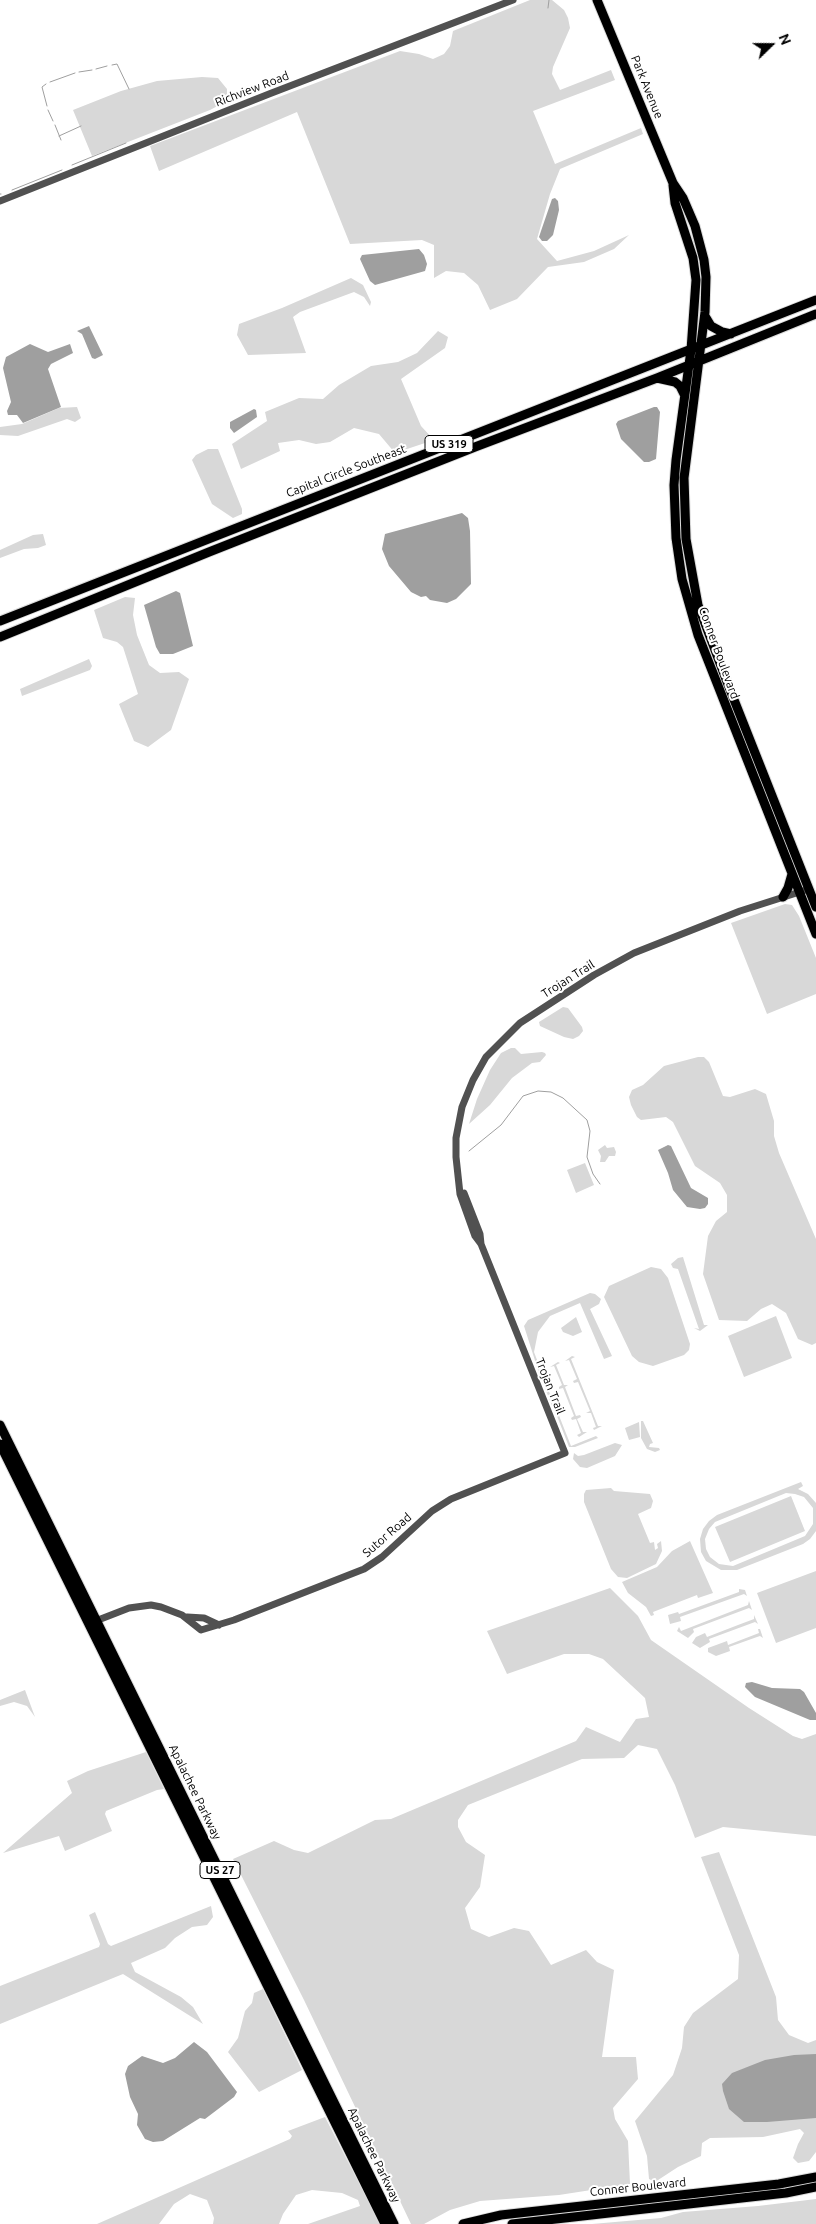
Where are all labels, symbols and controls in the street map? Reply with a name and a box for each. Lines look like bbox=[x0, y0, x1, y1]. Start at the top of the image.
north arrow bbox=[746, 20, 796, 70]
text: N bbox=[776, 32, 794, 47]
street label: Park Avenue bbox=[628, 53, 666, 121]
street label: Richview Road bbox=[213, 68, 291, 110]
road number: US 319 bbox=[425, 436, 473, 452]
street label: Capital Circle Southeast bbox=[284, 441, 408, 501]
street label: Conner Boulevard bbox=[696, 605, 742, 701]
street label: Trojan Trail bbox=[539, 957, 597, 1001]
street label: Trojan Trail bbox=[532, 1356, 568, 1416]
street label: Sutor Road bbox=[360, 1510, 414, 1560]
street label: Apalachee Parkway bbox=[166, 1742, 224, 1842]
road number: US 27 bbox=[200, 1862, 240, 1878]
street label: Apalachee Parkway bbox=[345, 2105, 403, 2205]
street label: Conner Boulevard bbox=[589, 2175, 687, 2199]

